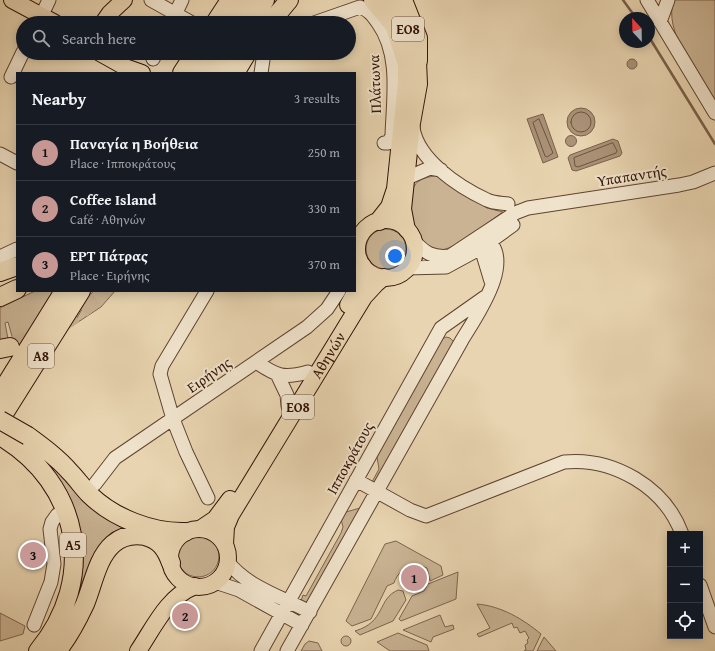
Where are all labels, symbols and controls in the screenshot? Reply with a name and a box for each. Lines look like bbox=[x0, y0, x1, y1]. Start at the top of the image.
north arrow bbox=[619, 12, 655, 48]
search box bbox=[16, 16, 356, 60]
road number: ΕΟ8 bbox=[392, 17, 424, 41]
icon: search bbox=[30, 27, 52, 49]
text: Search here bbox=[62, 28, 136, 49]
street label: Πλάτωνα bbox=[363, 54, 386, 114]
text: Nearby bbox=[32, 86, 86, 111]
text: 3 results bbox=[294, 89, 340, 108]
text: Παναγία η Βοήθεια bbox=[70, 133, 198, 154]
text: 1 bbox=[42, 143, 48, 162]
text: 250 m bbox=[308, 143, 340, 162]
text: Place · Ιπποκράτους bbox=[70, 154, 176, 173]
street label: Υπαπαντής bbox=[595, 160, 669, 191]
text: Coffee Island bbox=[70, 189, 156, 210]
text: 2 bbox=[42, 199, 48, 218]
text: 330 m bbox=[308, 199, 340, 218]
text: Café · Αθηνών bbox=[70, 210, 146, 229]
text: ΕΡΤ Πάτρας bbox=[70, 245, 148, 266]
your location bbox=[385, 246, 405, 266]
text: 3 bbox=[42, 255, 48, 274]
text: 370 m bbox=[308, 255, 340, 274]
text: Place · Ειρήνης bbox=[70, 266, 150, 285]
street label: Αθηνών bbox=[306, 328, 350, 382]
road number: Α8 bbox=[28, 344, 54, 368]
street label: Ειρήνης bbox=[182, 351, 236, 398]
road number: ΕΟ8 bbox=[282, 395, 314, 419]
street label: Ιπποκράτους bbox=[321, 417, 378, 498]
map controls bbox=[667, 531, 703, 639]
button: + bbox=[667, 531, 703, 567]
road number: Α5 bbox=[60, 533, 86, 557]
pin: 3 bbox=[20, 540, 46, 570]
pin: 1 bbox=[401, 563, 427, 593]
button: − bbox=[667, 567, 703, 603]
pin: 2 bbox=[172, 601, 198, 631]
button: locate bbox=[667, 603, 703, 639]

